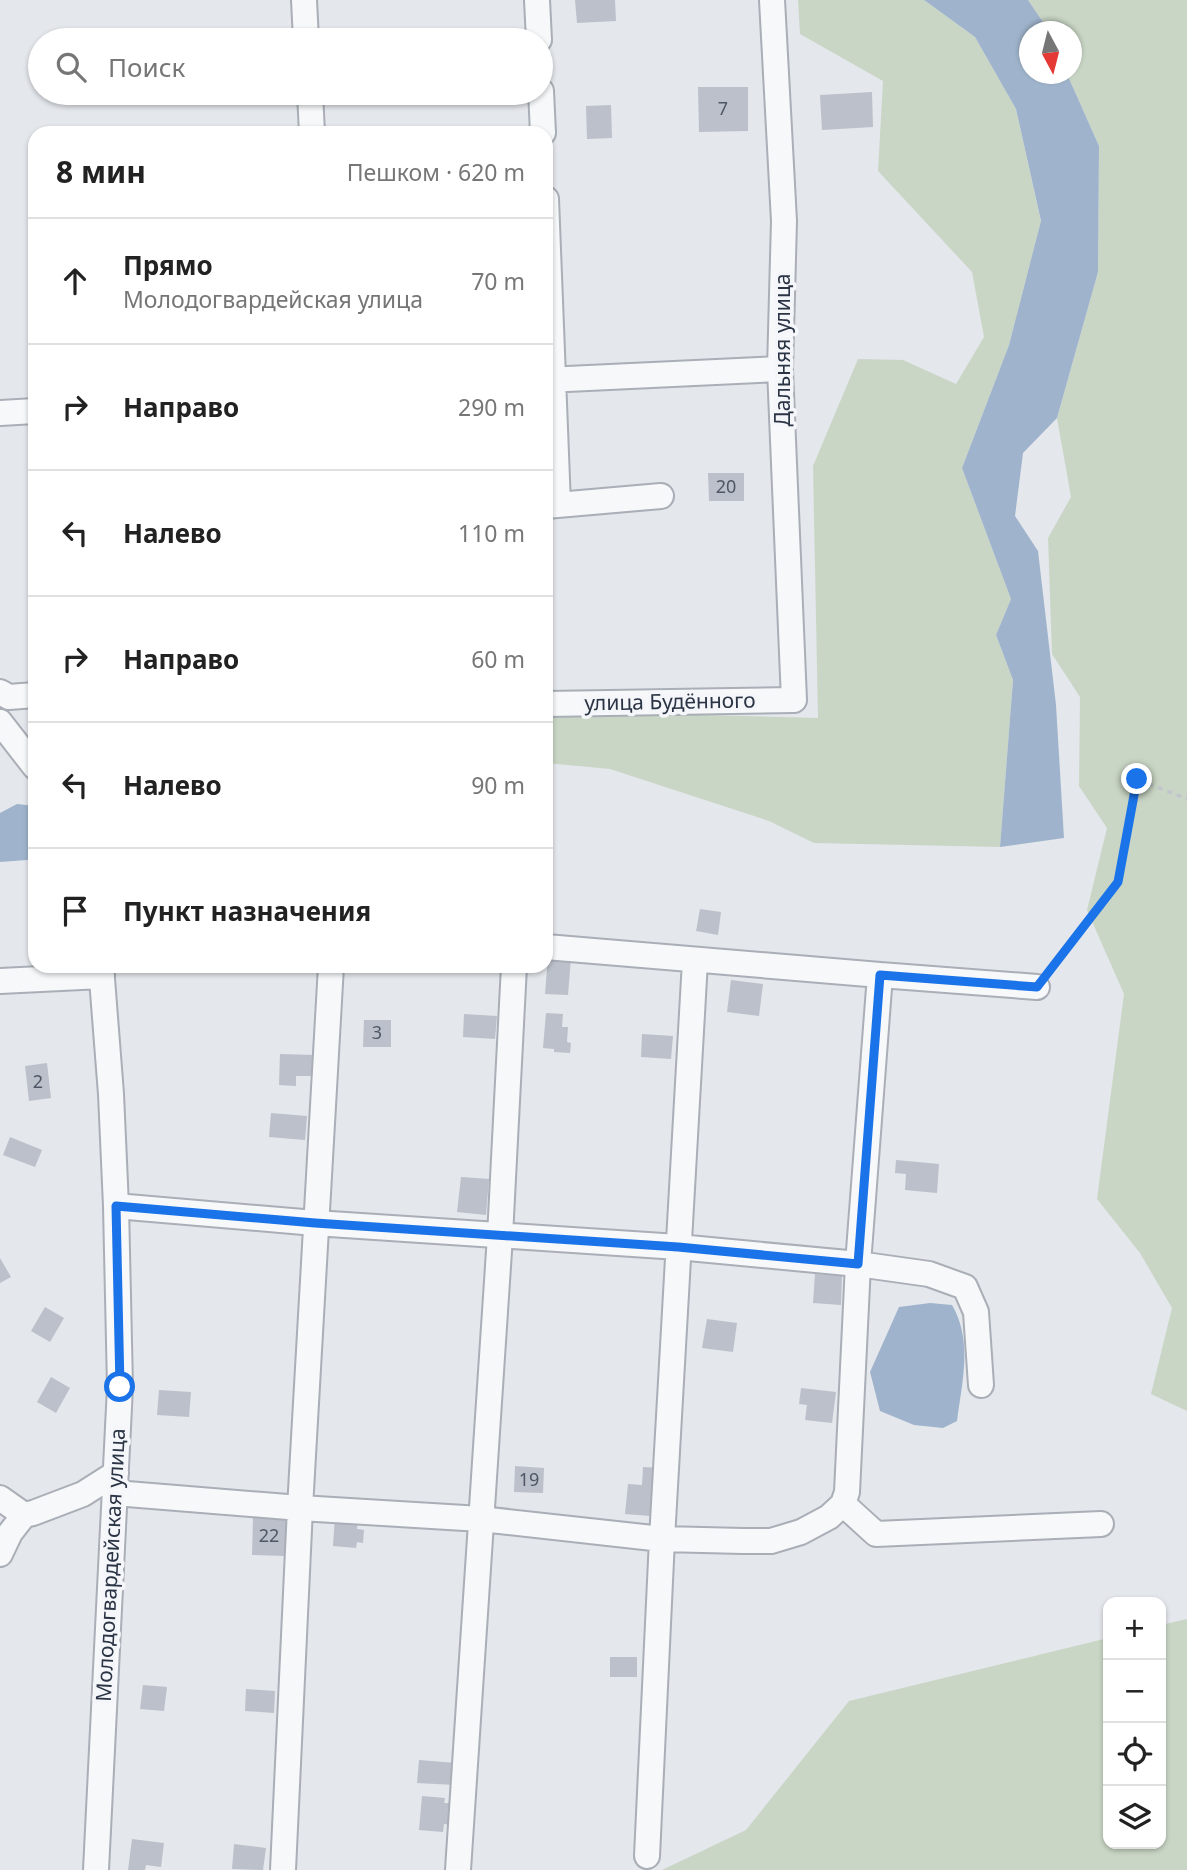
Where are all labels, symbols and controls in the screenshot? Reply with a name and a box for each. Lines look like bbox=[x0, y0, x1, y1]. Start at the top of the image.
north arrow bbox=[1019, 21, 1082, 84]
search box bbox=[28, 28, 553, 105]
icon: search bbox=[52, 48, 90, 86]
text: Поиск bbox=[108, 49, 185, 85]
house number: 7 bbox=[718, 96, 728, 120]
text: 8 мин bbox=[56, 151, 146, 192]
text: Пешком · 620 m bbox=[347, 156, 525, 188]
text: Прямо bbox=[123, 247, 213, 283]
icon: ahead bbox=[56, 262, 94, 300]
text: 70 m bbox=[471, 265, 525, 297]
street label: Дальняя улица bbox=[768, 274, 796, 426]
text: Молодогвардейская улица bbox=[123, 283, 423, 315]
icon: right bbox=[56, 388, 94, 426]
text: Направо bbox=[123, 389, 239, 425]
text: 290 m bbox=[458, 391, 525, 423]
house number: 20 bbox=[716, 474, 736, 498]
icon: left bbox=[56, 514, 94, 552]
text: Налево bbox=[123, 515, 222, 551]
text: 110 m bbox=[458, 517, 525, 549]
icon: right bbox=[56, 640, 94, 678]
text: Направо bbox=[123, 641, 239, 677]
text: 60 m bbox=[471, 643, 525, 675]
street label: улица Будённого bbox=[584, 686, 756, 716]
route end bbox=[1121, 763, 1152, 794]
icon: left bbox=[56, 766, 94, 804]
text: Налево bbox=[123, 767, 222, 803]
text: 90 m bbox=[471, 769, 525, 801]
icon: arrive bbox=[56, 892, 94, 930]
text: Пункт назначения bbox=[123, 893, 371, 929]
house number: 3 bbox=[372, 1020, 382, 1044]
house number: 2 bbox=[33, 1069, 43, 1093]
route start bbox=[104, 1371, 135, 1402]
street label: Молодогвардейская улица bbox=[89, 1427, 131, 1702]
house number: 19 bbox=[519, 1467, 539, 1491]
house number: 22 bbox=[259, 1523, 279, 1547]
map controls bbox=[1103, 1597, 1166, 1849]
button: + bbox=[1103, 1597, 1166, 1660]
button: − bbox=[1103, 1660, 1166, 1723]
button: locate bbox=[1103, 1723, 1166, 1786]
button: layers bbox=[1103, 1786, 1166, 1849]

